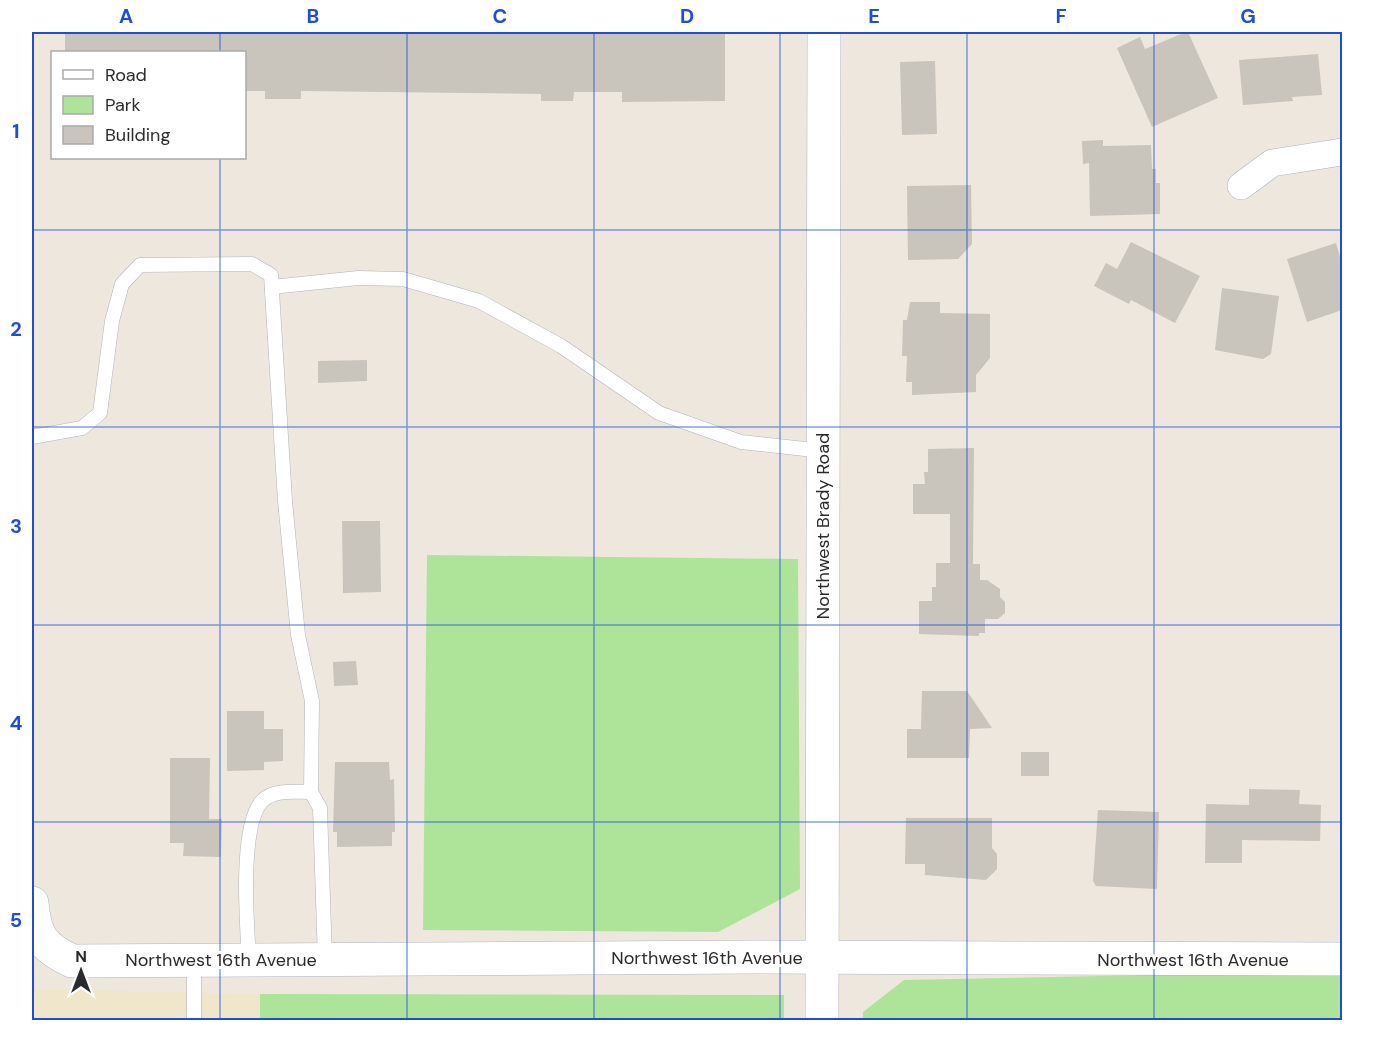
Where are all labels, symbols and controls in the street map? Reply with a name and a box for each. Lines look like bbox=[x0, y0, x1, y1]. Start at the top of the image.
text: A bbox=[119, 3, 133, 29]
text: B bbox=[307, 3, 319, 29]
text: C bbox=[493, 3, 507, 29]
text: D bbox=[680, 3, 694, 29]
text: E bbox=[868, 3, 880, 29]
text: F bbox=[1055, 3, 1067, 29]
text: G bbox=[1240, 3, 1256, 29]
legend bbox=[51, 51, 246, 159]
text: Road bbox=[105, 63, 147, 87]
text: Park bbox=[105, 93, 141, 117]
text: 1 bbox=[12, 118, 20, 144]
text: Building bbox=[105, 123, 170, 147]
text: 2 bbox=[10, 316, 22, 342]
street label: Northwest Brady Road bbox=[811, 433, 835, 619]
text: 3 bbox=[10, 513, 22, 539]
text: 4 bbox=[10, 710, 23, 736]
text: 5 bbox=[10, 907, 22, 933]
north arrow bbox=[51, 941, 111, 1001]
text: N bbox=[75, 946, 87, 967]
street label: Northwest 16th Avenue bbox=[611, 946, 803, 970]
street label: Northwest 16th Avenue bbox=[125, 948, 317, 972]
street label: Northwest 16th Avenue bbox=[1097, 948, 1289, 972]

